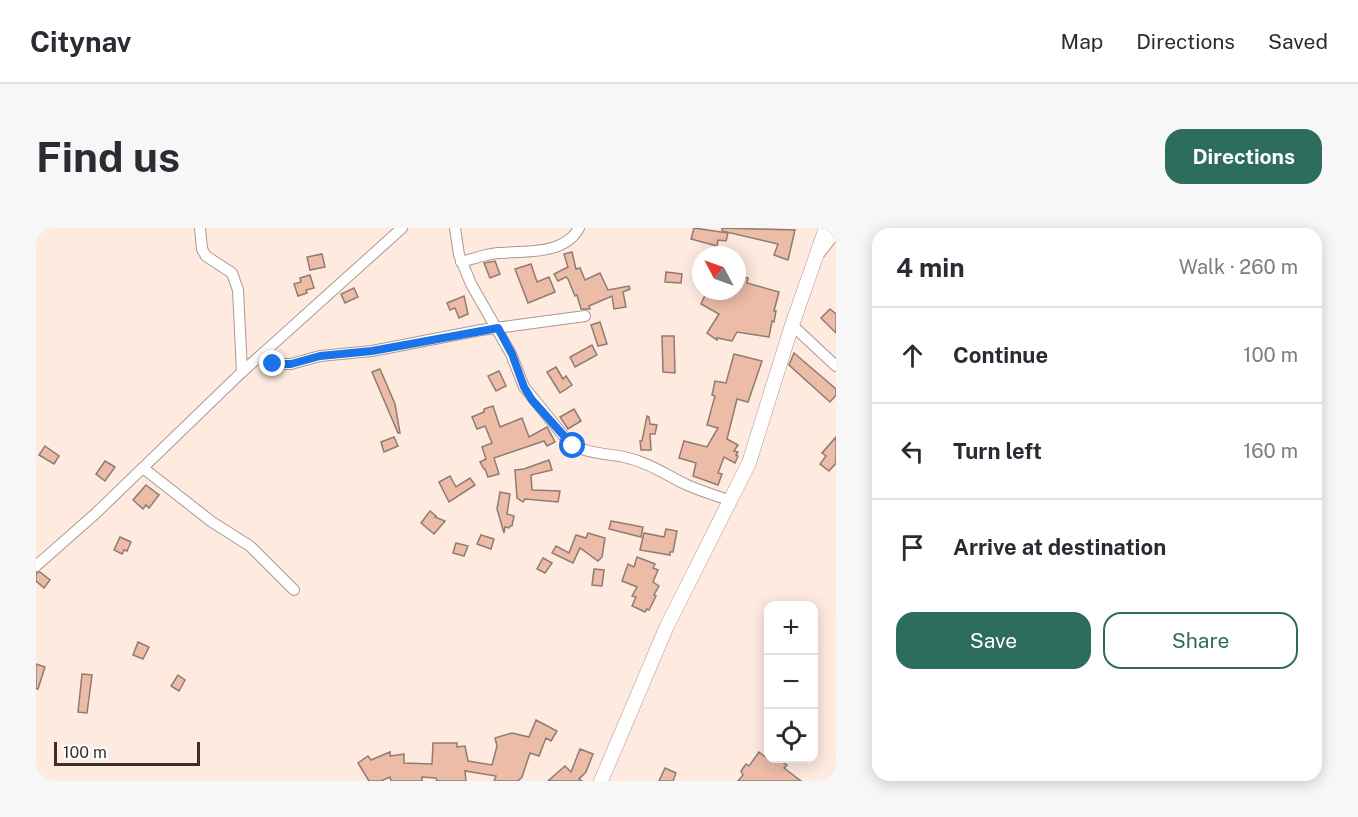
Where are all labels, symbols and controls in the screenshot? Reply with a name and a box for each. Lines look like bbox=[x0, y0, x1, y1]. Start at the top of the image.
text: Citynav bbox=[30, 25, 131, 58]
text: Map bbox=[1061, 29, 1103, 54]
text: Directions bbox=[1136, 29, 1235, 54]
text: Saved bbox=[1268, 29, 1328, 54]
button: Directions bbox=[1165, 129, 1322, 184]
text: Find us bbox=[36, 132, 180, 181]
north arrow bbox=[692, 246, 746, 300]
text: 4 min bbox=[896, 252, 965, 283]
text: Walk · 260 m bbox=[1179, 255, 1298, 279]
icon: ahead bbox=[896, 339, 929, 372]
text: Continue bbox=[953, 342, 1048, 368]
text: 100 m bbox=[1243, 343, 1298, 367]
route end bbox=[259, 350, 285, 376]
route start bbox=[559, 432, 585, 458]
icon: left bbox=[896, 435, 929, 468]
text: Turn left bbox=[953, 438, 1042, 464]
text: 160 m bbox=[1243, 439, 1298, 463]
icon: arrive bbox=[896, 531, 929, 564]
text: Arrive at destination bbox=[953, 534, 1166, 560]
map controls bbox=[764, 601, 818, 763]
button: + bbox=[764, 601, 818, 655]
button: Save bbox=[896, 612, 1091, 669]
button: Share bbox=[1103, 612, 1298, 669]
button: − bbox=[764, 655, 818, 709]
button: locate bbox=[764, 709, 818, 763]
scale bar bbox=[54, 739, 200, 766]
text: 100 m bbox=[63, 743, 107, 762]

